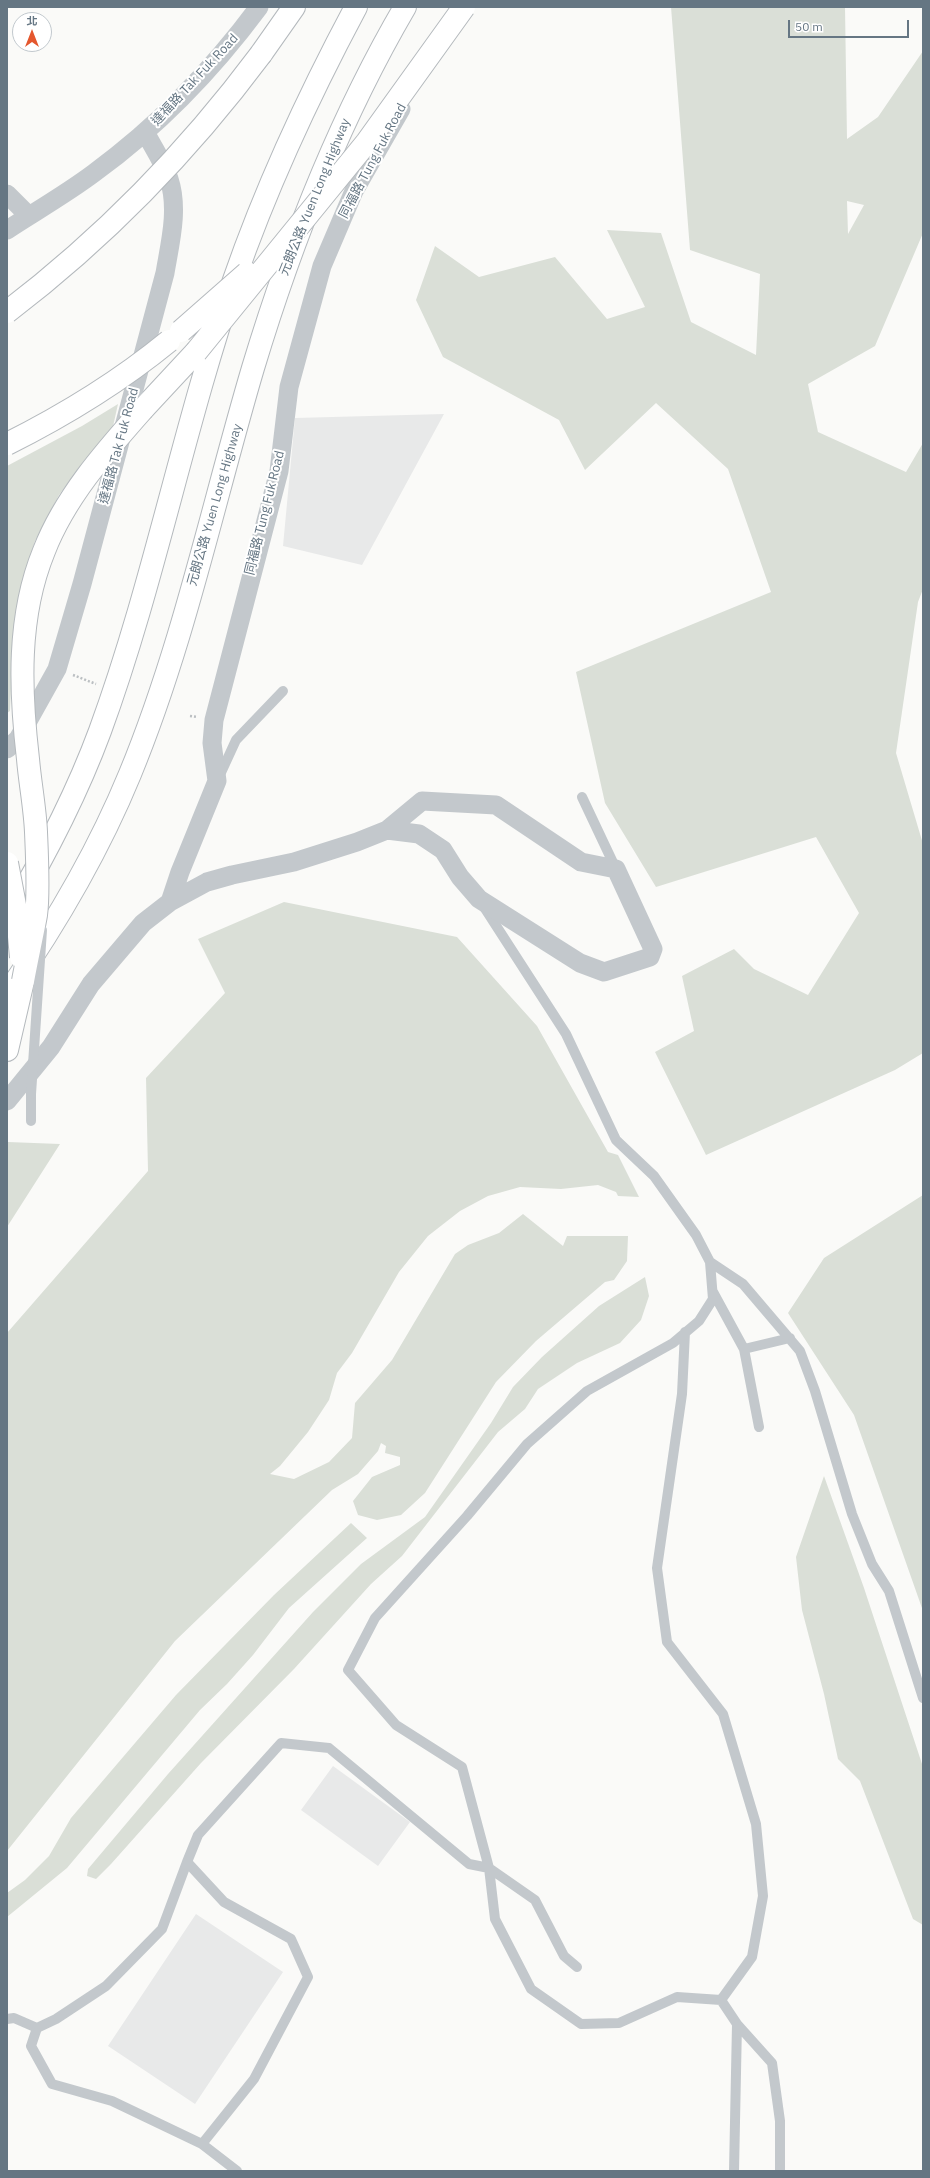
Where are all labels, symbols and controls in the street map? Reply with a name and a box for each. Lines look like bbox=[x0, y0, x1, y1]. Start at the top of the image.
north arrow bbox=[12, 12, 52, 52]
scale bar bbox=[790, 12, 911, 38]
text: 北 bbox=[27, 14, 38, 28]
text: 50 m bbox=[795, 19, 823, 34]
street label: 達福路 Tak Fuk Road bbox=[149, 31, 241, 129]
street label: 同福路 Tung Fuk Road bbox=[336, 101, 410, 221]
street label: 元朗公路 Yuen Long Highway bbox=[276, 116, 354, 278]
street label: 達福路 Tak Fuk Road bbox=[96, 386, 142, 506]
street label: 元朗公路 Yuen Long Highway bbox=[184, 422, 246, 588]
street label: 同福路 Tung Fuk Road bbox=[242, 449, 288, 577]

